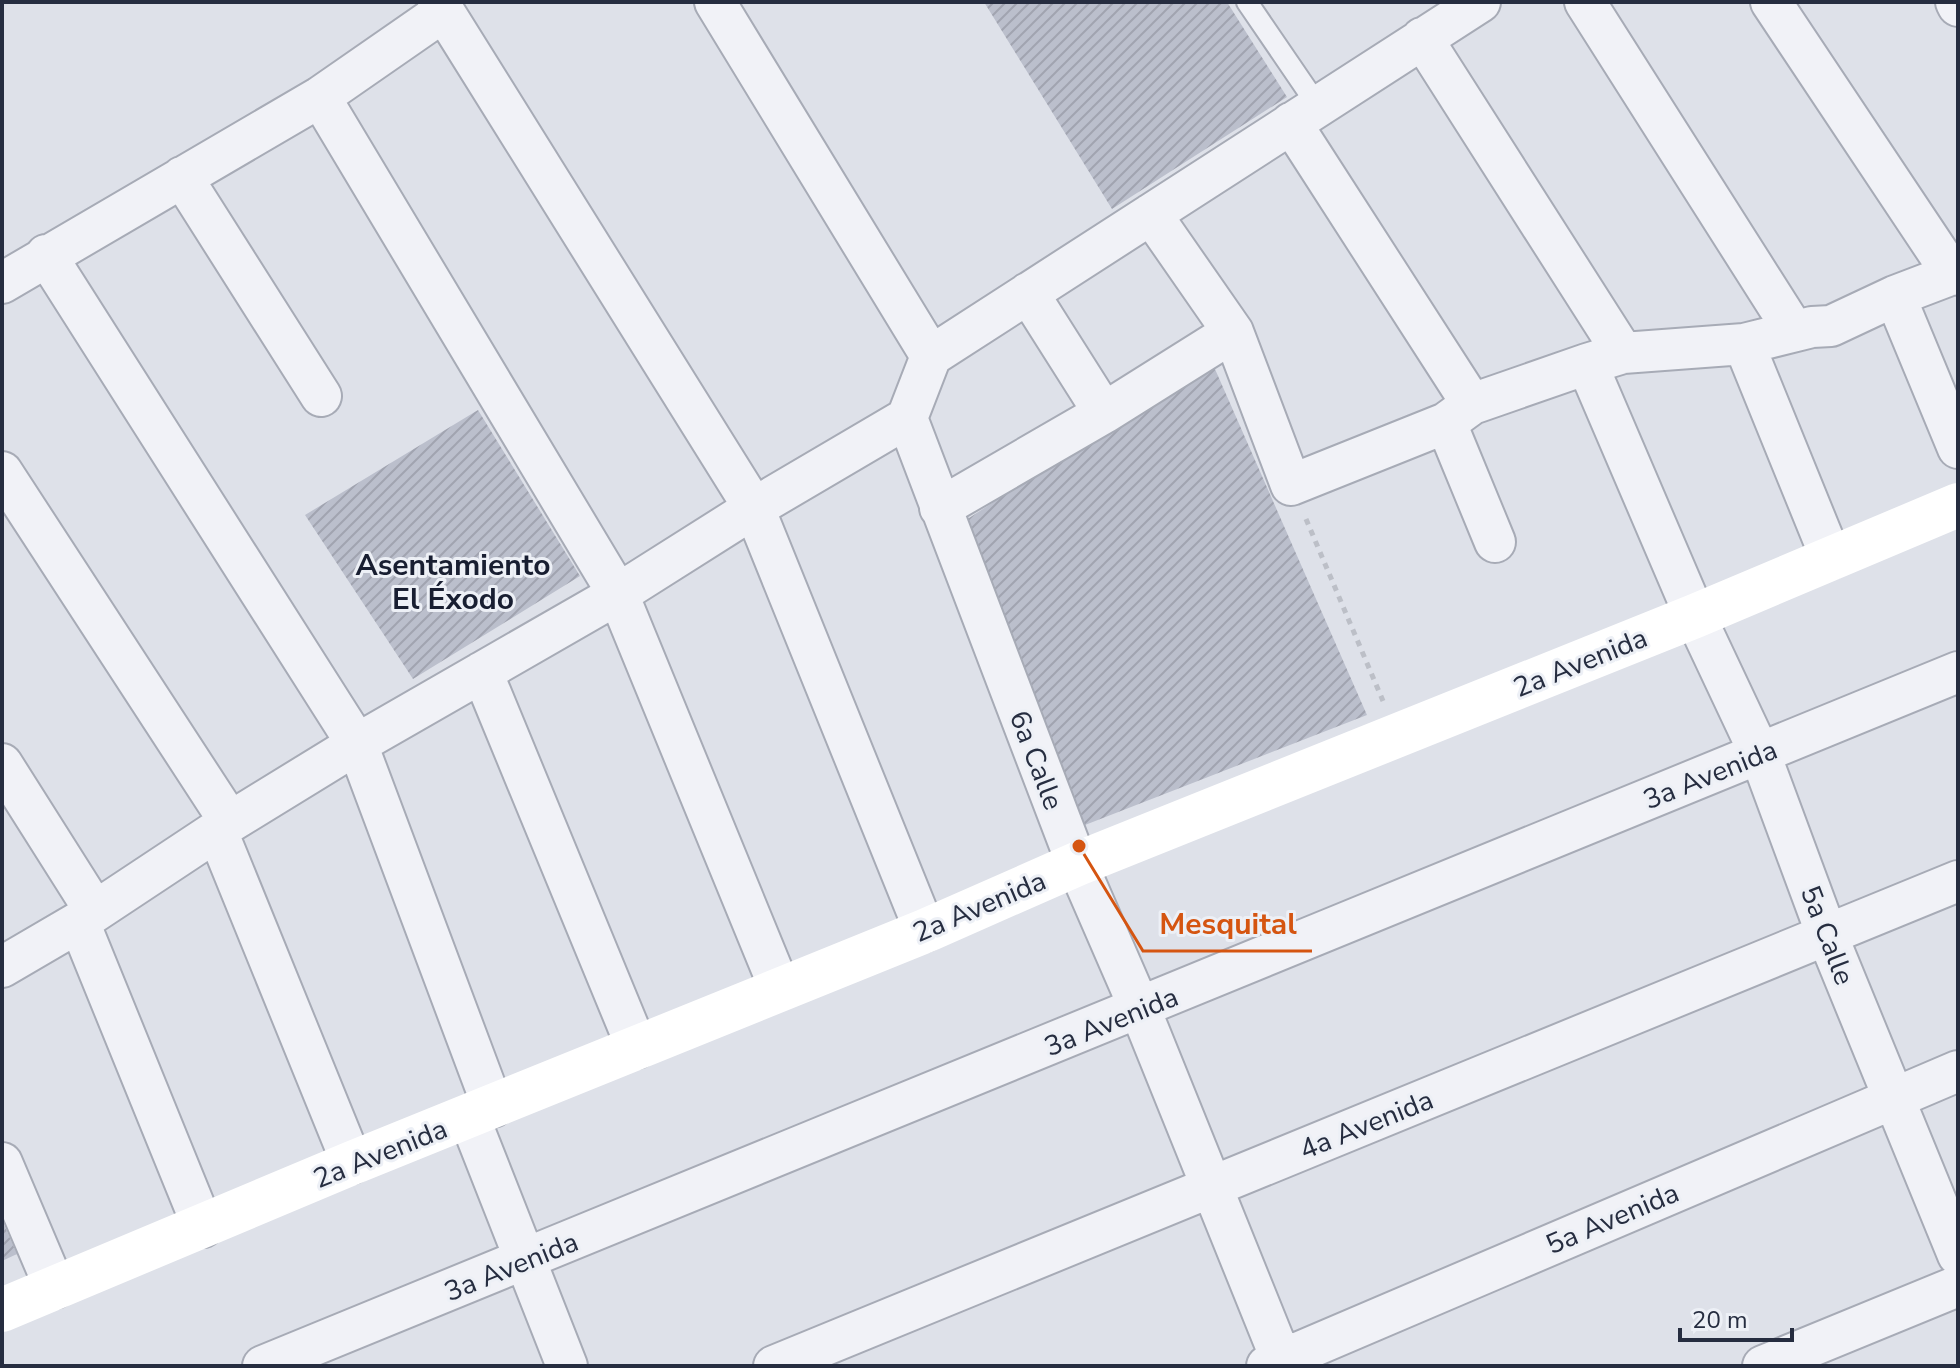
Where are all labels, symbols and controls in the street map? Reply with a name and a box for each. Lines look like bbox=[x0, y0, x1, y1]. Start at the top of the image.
district label: Asentamiento El Éxodo bbox=[356, 545, 550, 620]
street label: 2a Avenida bbox=[1508, 619, 1653, 707]
street label: 6a Calle bbox=[1000, 705, 1072, 815]
street label: 3a Avenida bbox=[1638, 731, 1783, 819]
street label: 2a Avenida bbox=[907, 862, 1052, 952]
street label: 5a Calle bbox=[1791, 880, 1863, 990]
callout: Mesquital bbox=[1143, 897, 1312, 951]
text: Mesquital bbox=[1159, 904, 1297, 945]
street label: 3a Avenida bbox=[1039, 978, 1184, 1066]
street label: 4a Avenida bbox=[1294, 1081, 1439, 1169]
street label: 2a Avenida bbox=[308, 1110, 453, 1198]
street label: 5a Avenida bbox=[1540, 1174, 1685, 1264]
street label: 3a Avenida bbox=[439, 1223, 584, 1311]
scale bar bbox=[1680, 1292, 1792, 1342]
text: 20 m bbox=[1692, 1304, 1748, 1336]

